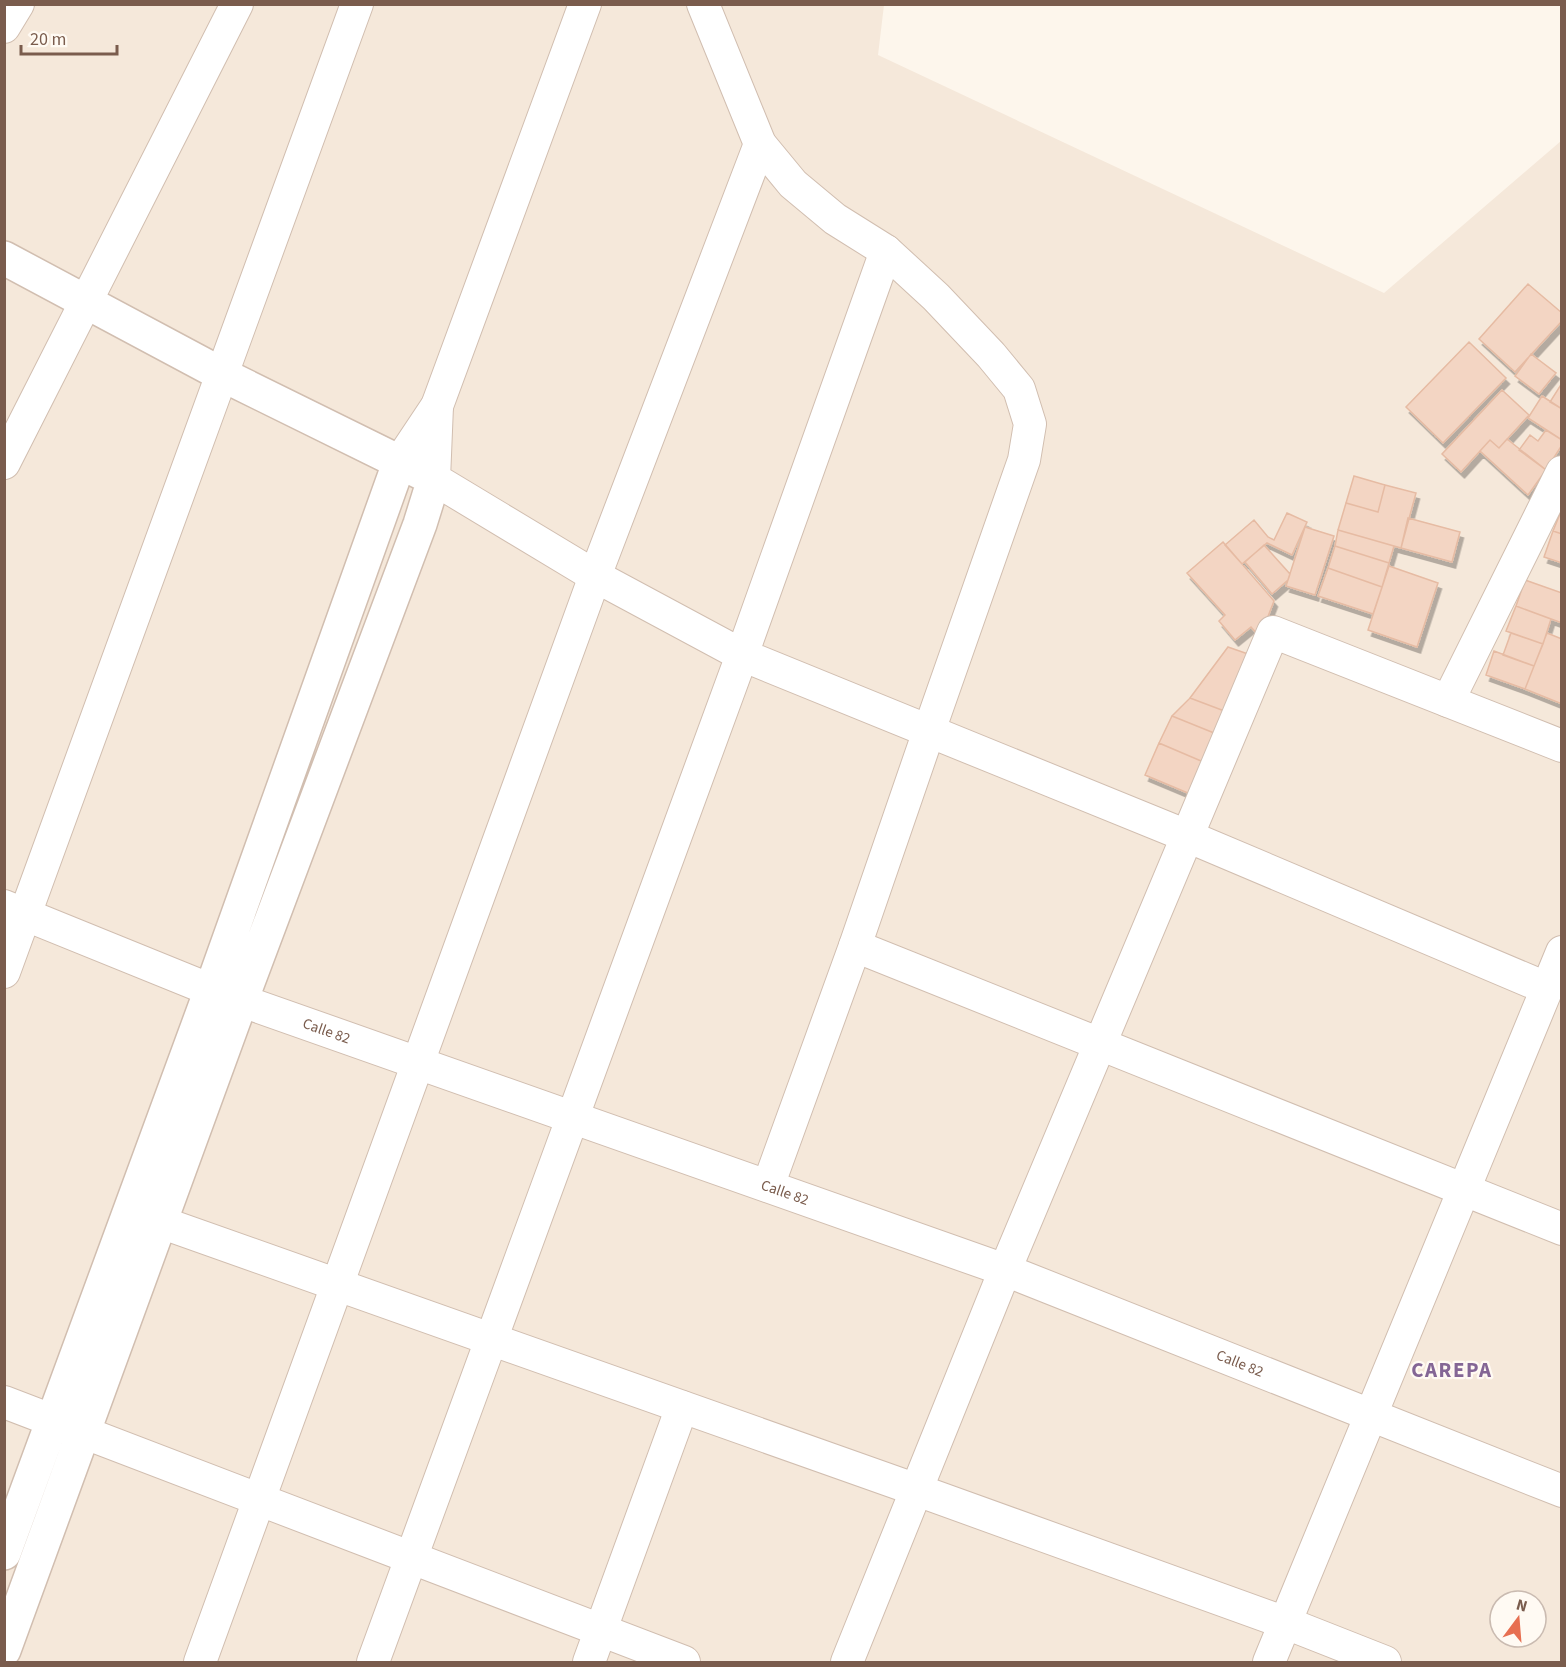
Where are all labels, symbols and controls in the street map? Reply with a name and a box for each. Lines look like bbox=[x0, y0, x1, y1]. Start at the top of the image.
scale bar bbox=[21, 18, 117, 56]
text: 20 m bbox=[30, 27, 66, 52]
street label: Calle 82 bbox=[300, 1013, 353, 1049]
street label: Calle 82 bbox=[758, 1174, 812, 1210]
street label: Calle 82 bbox=[1213, 1344, 1267, 1382]
district label: CAREPA bbox=[1411, 1355, 1493, 1385]
north arrow bbox=[1488, 1589, 1548, 1649]
text: N bbox=[1514, 1594, 1530, 1618]

